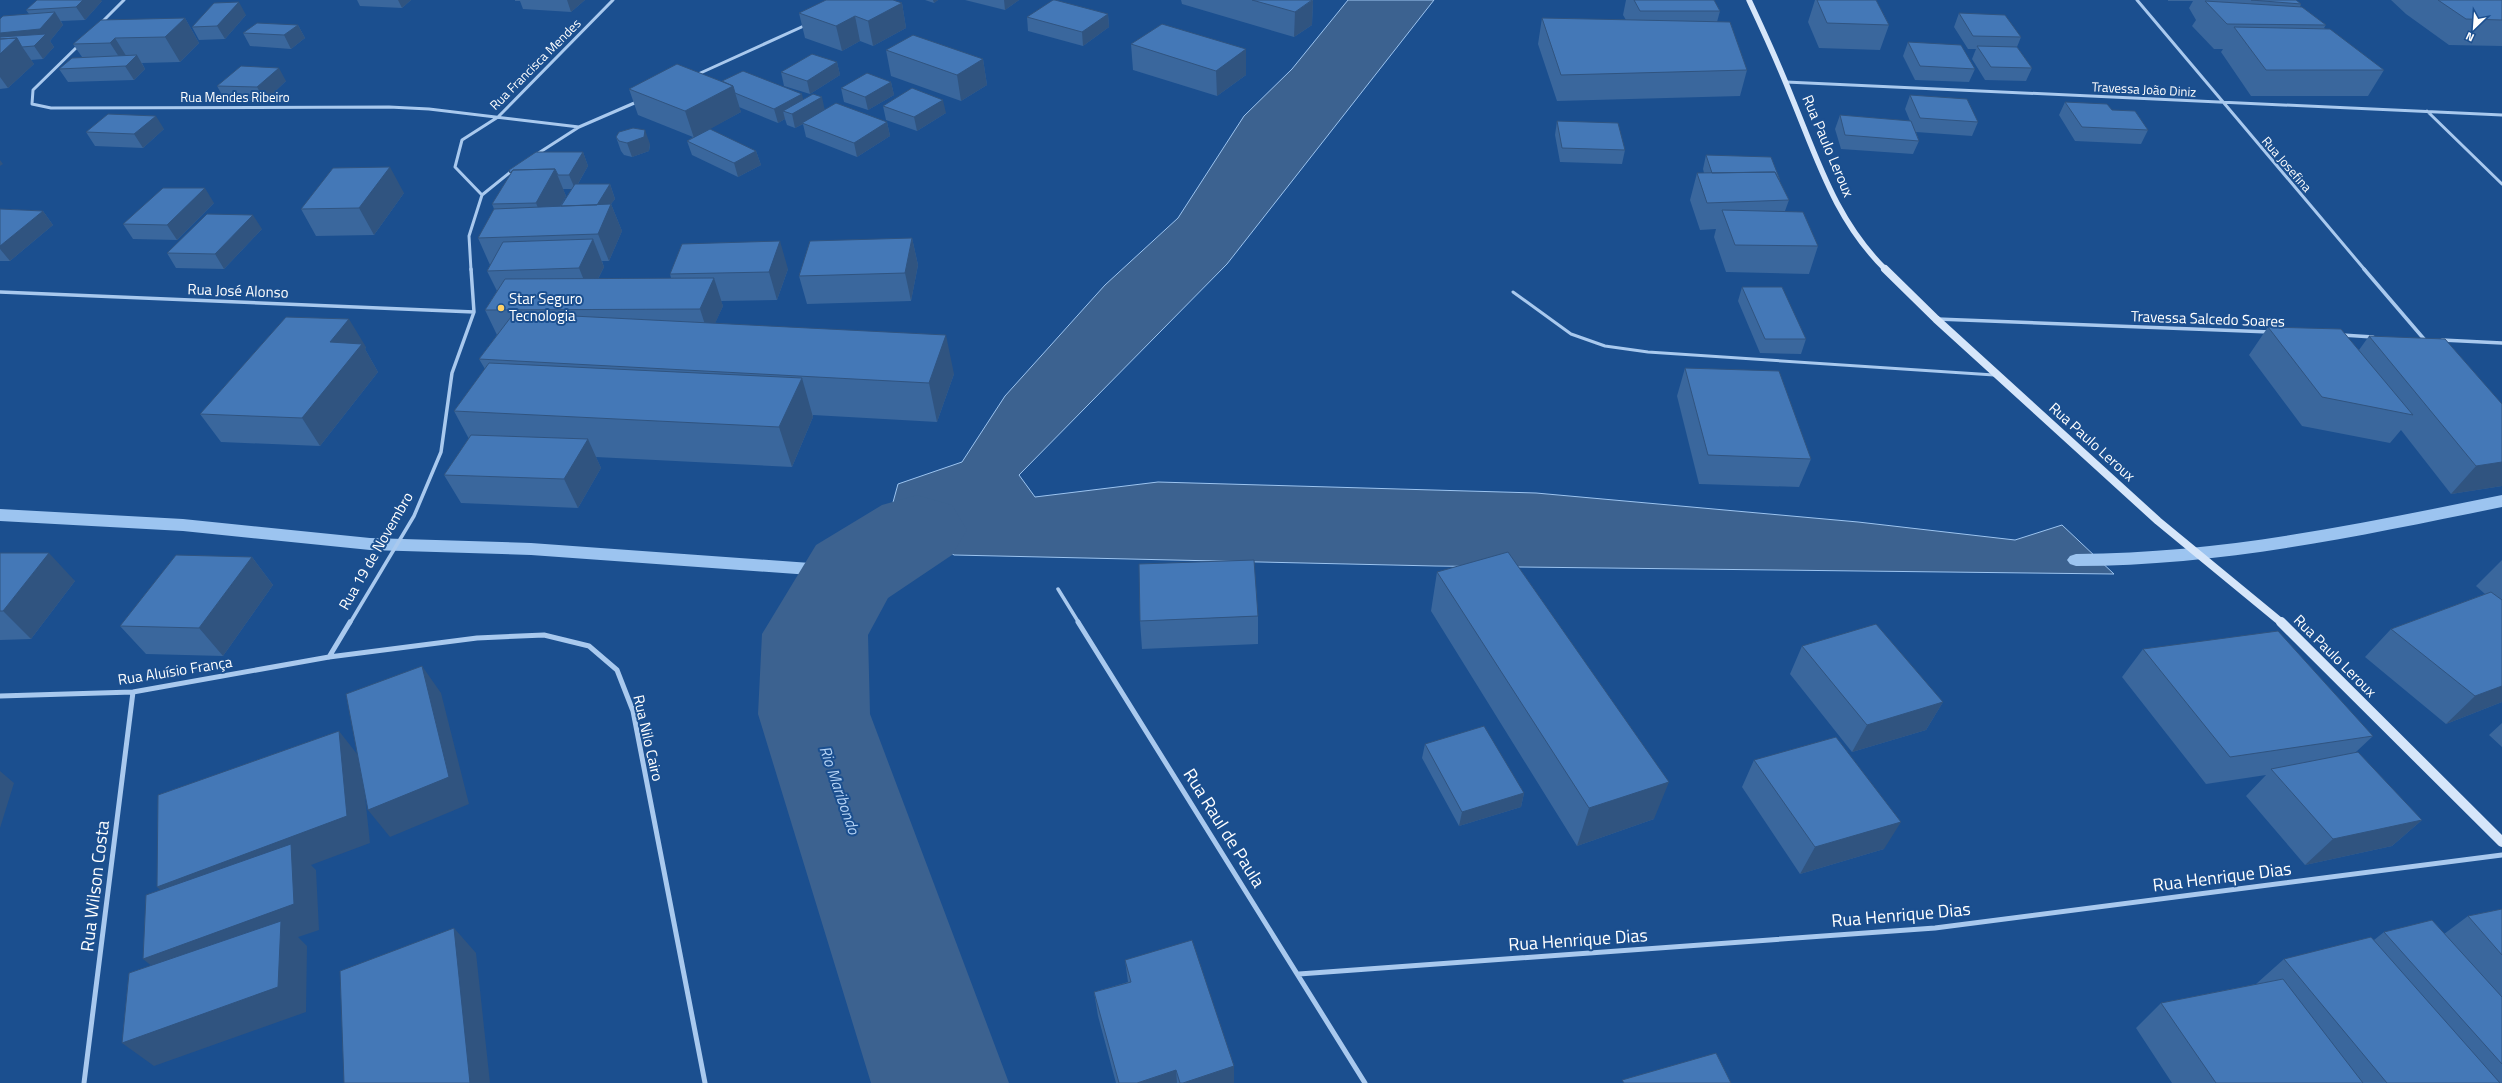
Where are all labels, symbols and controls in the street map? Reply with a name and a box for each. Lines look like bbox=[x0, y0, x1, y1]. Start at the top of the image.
north arrow bbox=[2454, 8, 2494, 48]
street label: Rua Francisca Mendes bbox=[485, 14, 585, 114]
text: N bbox=[2463, 28, 2477, 46]
street label: Travessa João Diniz bbox=[2091, 76, 2197, 102]
street label: Rua Mendes Ribeiro bbox=[180, 87, 290, 107]
street label: Rua Paulo Leroux bbox=[1797, 91, 1860, 201]
street label: Rua Josefina bbox=[2257, 132, 2317, 197]
street label: Rua José Alonso bbox=[187, 277, 289, 304]
place label: Star Seguro Tecnologia bbox=[509, 287, 583, 327]
marker: Star Seguro Tecnologia bbox=[496, 303, 506, 313]
street label: Travessa Salcedo Soares bbox=[2131, 304, 2285, 333]
street label: Rua Paulo Leroux bbox=[2044, 396, 2141, 487]
street label: Rua 19 de Novembro bbox=[332, 487, 419, 614]
street label: Rua Paulo Leroux bbox=[2289, 609, 2382, 703]
street label: Rua Aluísio França bbox=[116, 650, 234, 691]
street label: Rua Nilo Cairo bbox=[627, 692, 670, 783]
water label: Rio Maribondo bbox=[814, 742, 867, 839]
street label: Rua Raul de Paula bbox=[1177, 763, 1272, 893]
street label: Rua Wilson Costa bbox=[73, 819, 116, 953]
street label: Rua Henrique Dias bbox=[2151, 855, 2293, 898]
street label: Rua Henrique Dias bbox=[1830, 895, 1972, 934]
street label: Rua Henrique Dias bbox=[1507, 921, 1649, 958]

